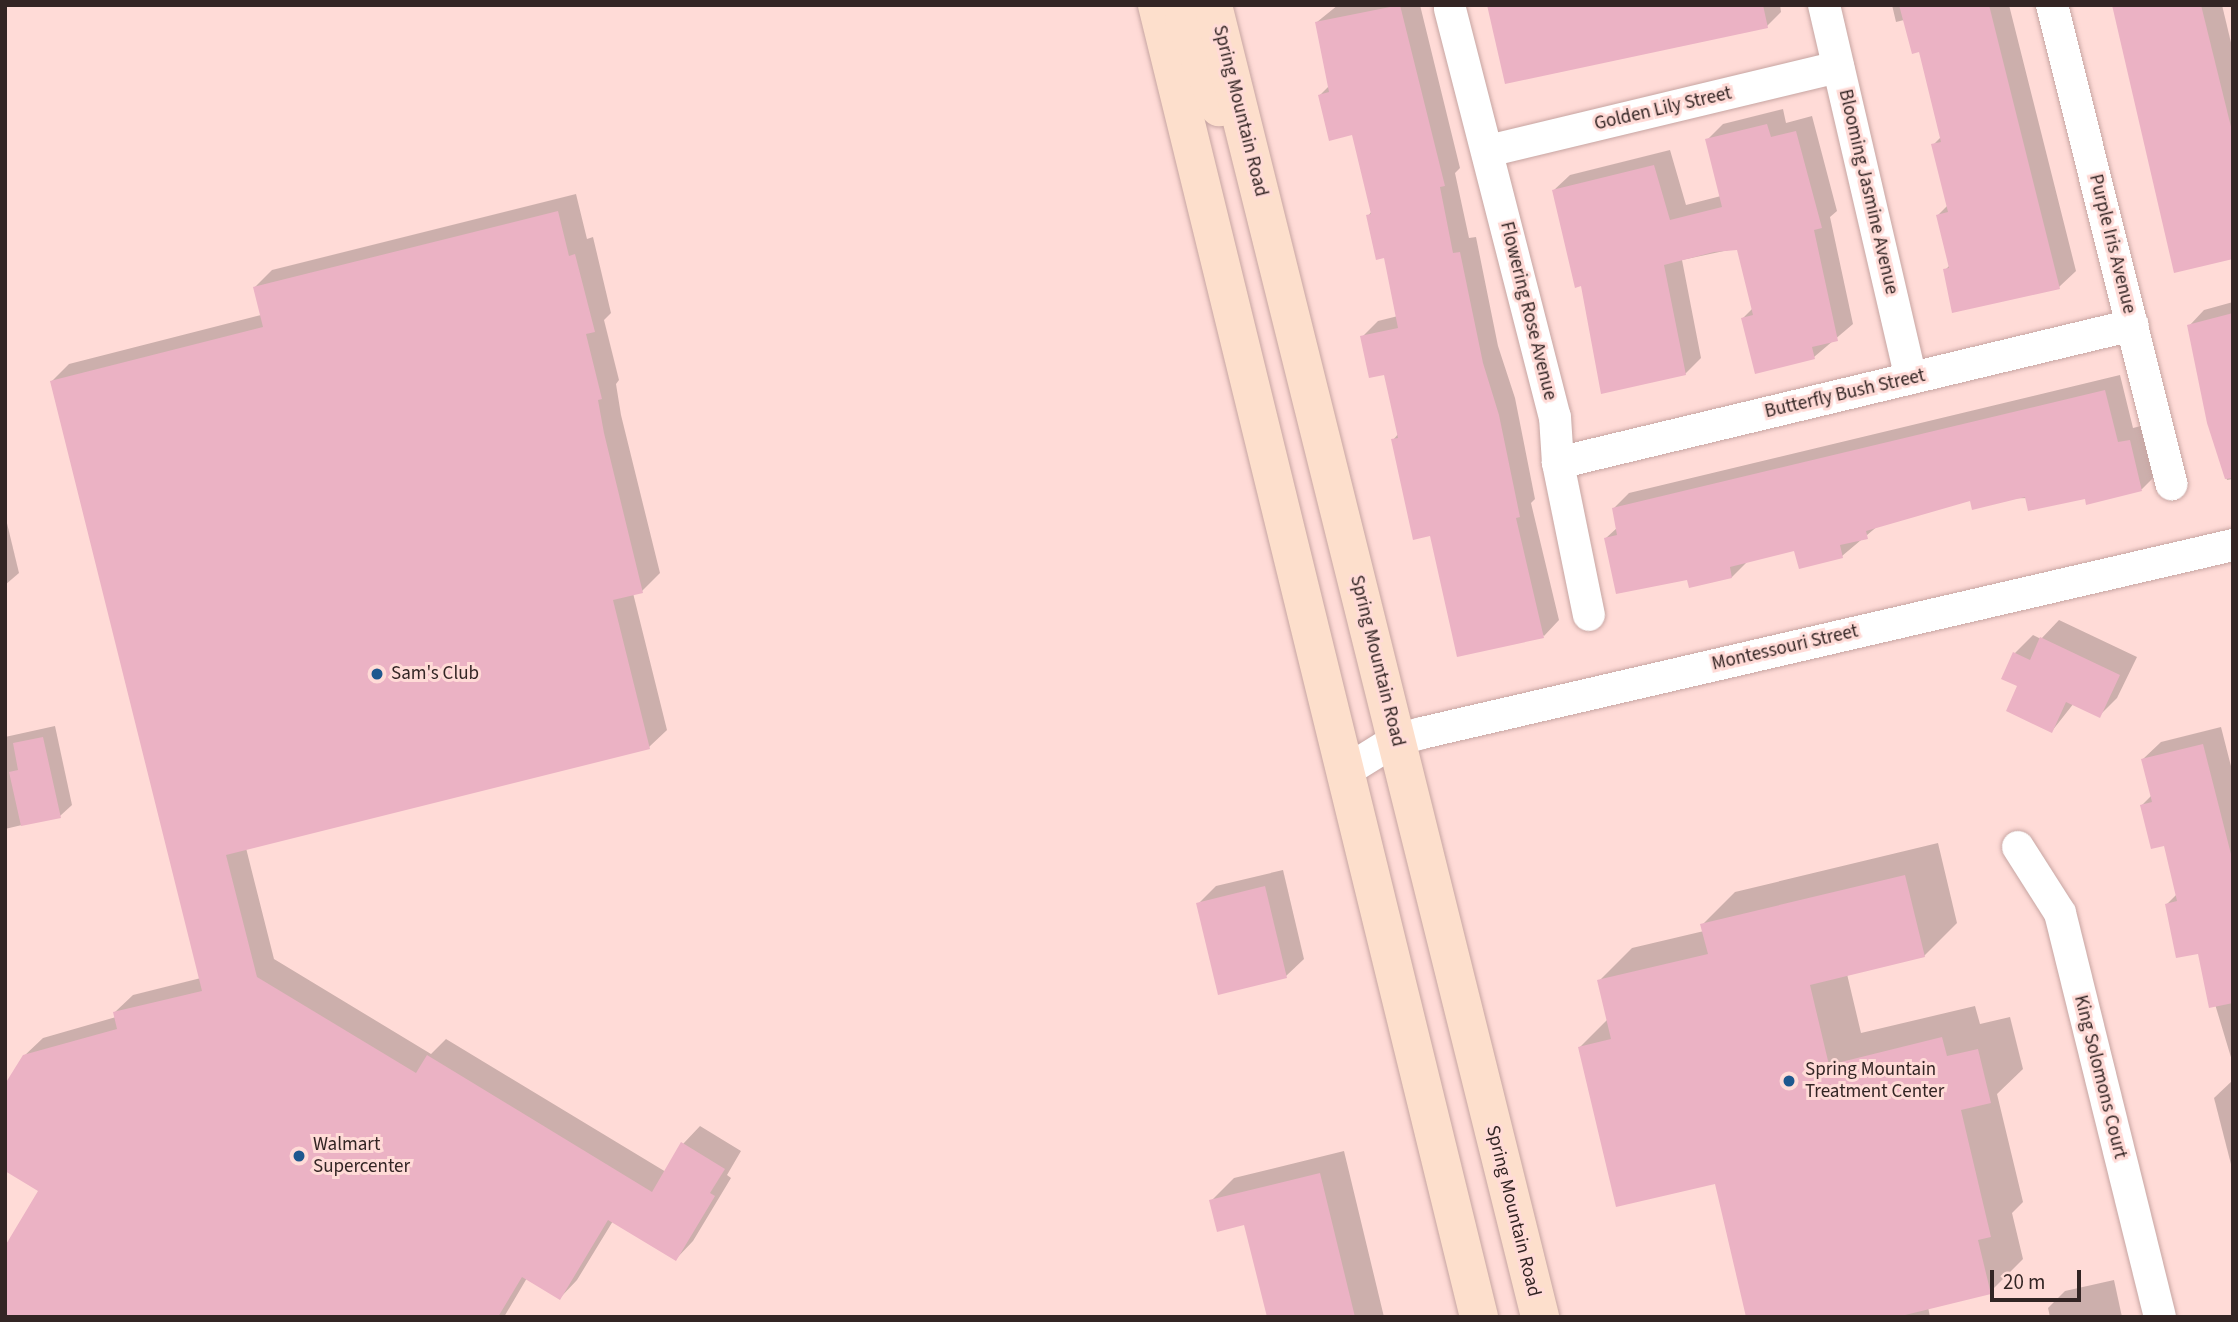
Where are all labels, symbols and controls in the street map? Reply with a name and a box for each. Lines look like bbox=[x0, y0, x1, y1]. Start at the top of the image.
street label: Spring Mountain Road bbox=[1208, 23, 1272, 199]
street label: Golden Lily Street bbox=[1592, 82, 1734, 136]
street label: Blooming Jasmine Avenue bbox=[1833, 87, 1903, 297]
street label: Purple Iris Avenue bbox=[2084, 172, 2140, 316]
street label: Flowering Rose Avenue bbox=[1495, 219, 1561, 403]
street label: Butterfly Bush Street bbox=[1763, 364, 1927, 424]
street label: Spring Mountain Road bbox=[1345, 573, 1409, 749]
street label: Montessouri Street bbox=[1710, 620, 1860, 676]
place label: Sam's Club bbox=[391, 663, 479, 685]
marker: Sam's Club bbox=[369, 666, 385, 682]
street label: King Solomons Court bbox=[2069, 993, 2131, 1161]
place label: Spring Mountain Treatment Center bbox=[1805, 1059, 1944, 1103]
marker: Spring Mountain Treatment Center bbox=[1779, 1071, 1799, 1091]
street label: Spring Mountain Road bbox=[1481, 1123, 1545, 1299]
place label: Walmart Supercenter bbox=[313, 1134, 410, 1178]
marker: Walmart Supercenter bbox=[291, 1148, 307, 1164]
scale bar bbox=[1993, 1256, 2084, 1300]
text: 20 m bbox=[2003, 1267, 2045, 1297]

